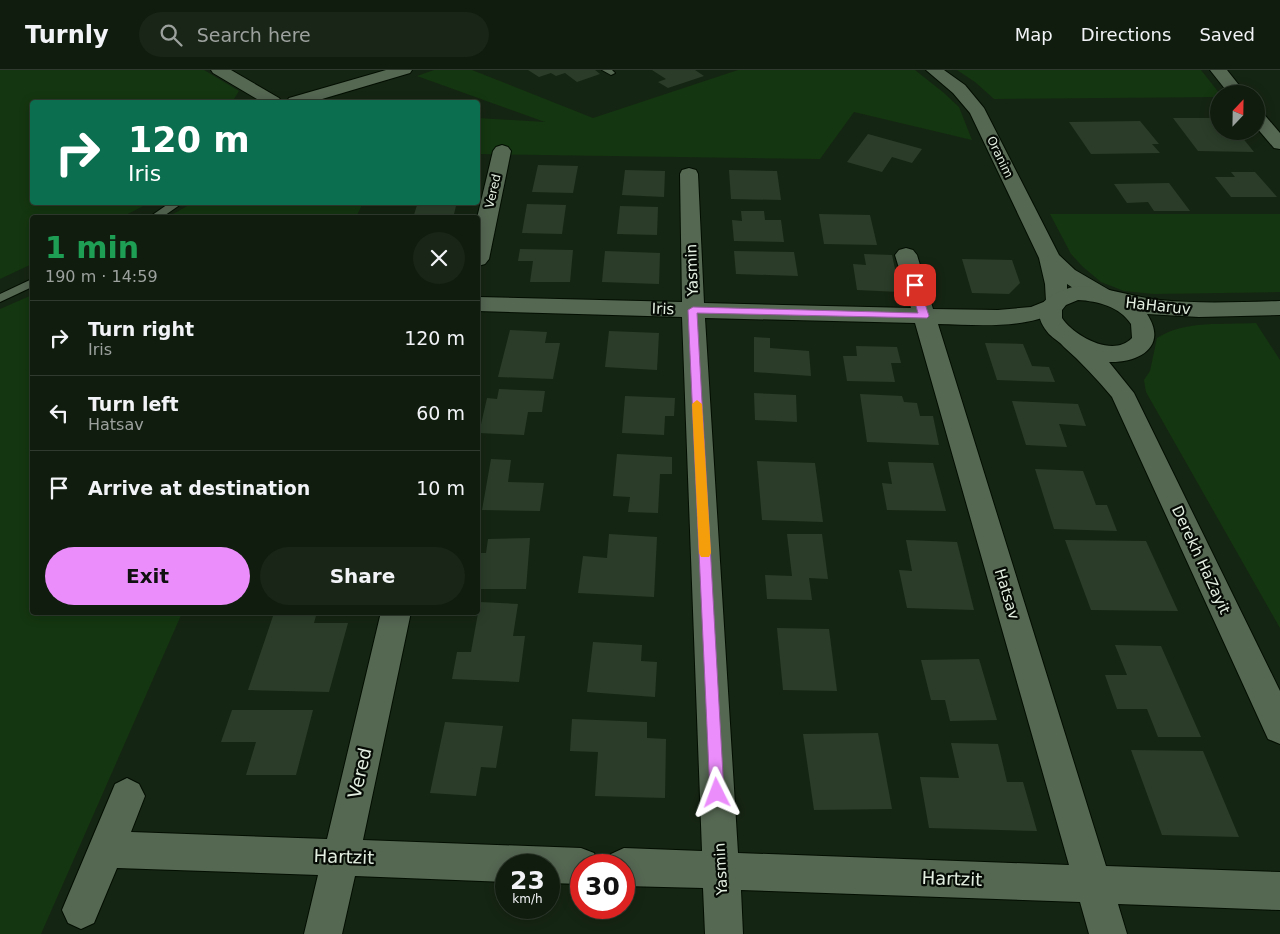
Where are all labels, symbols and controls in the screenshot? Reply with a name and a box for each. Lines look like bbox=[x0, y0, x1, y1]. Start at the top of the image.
search box bbox=[139, 12, 489, 57]
text: Turnly bbox=[25, 21, 109, 49]
icon: search bbox=[157, 21, 185, 49]
text: Search here bbox=[197, 24, 311, 46]
text: Map bbox=[1015, 24, 1053, 45]
text: Directions bbox=[1081, 24, 1171, 45]
text: Saved bbox=[1199, 24, 1255, 45]
north arrow bbox=[1210, 85, 1265, 140]
map controls bbox=[1210, 85, 1265, 140]
icon: right bbox=[45, 120, 110, 185]
text: 120 m bbox=[128, 120, 250, 160]
street label: Oranim bbox=[984, 134, 1016, 180]
text: Iris bbox=[128, 161, 161, 186]
street label: Vered bbox=[482, 173, 504, 209]
text: 1 min bbox=[45, 230, 139, 265]
button: close bbox=[413, 232, 465, 284]
street label: Yasmin bbox=[682, 244, 702, 297]
pin bbox=[894, 264, 936, 306]
text: 190 m · 14:59 bbox=[45, 267, 158, 286]
icon: arrive bbox=[901, 271, 929, 299]
street label: HaHaruv bbox=[1124, 294, 1192, 318]
street label: Iris bbox=[651, 300, 675, 318]
text: Turn right bbox=[88, 318, 194, 340]
icon: right bbox=[45, 324, 73, 352]
text: 120 m bbox=[404, 327, 465, 349]
text: Iris bbox=[88, 340, 112, 359]
text: Turn left bbox=[88, 393, 179, 415]
icon: left bbox=[45, 399, 73, 427]
text: 60 m bbox=[416, 402, 465, 424]
text: Hatsav bbox=[88, 415, 144, 434]
icon: arrive bbox=[45, 474, 73, 502]
text: Arrive at destination bbox=[88, 477, 310, 499]
text: 10 m bbox=[416, 477, 465, 499]
street label: Derekh HaZayit bbox=[1168, 503, 1234, 617]
button: Exit bbox=[45, 547, 250, 605]
button: Share bbox=[260, 547, 465, 605]
street label: Hatsav bbox=[991, 566, 1023, 622]
street label: Vered bbox=[343, 745, 376, 800]
position arrow bbox=[690, 766, 742, 818]
street label: Yasmin bbox=[711, 842, 731, 897]
street label: Hartzit bbox=[313, 845, 375, 868]
speed limit sign: 30 bbox=[570, 854, 635, 919]
text: 23 bbox=[510, 866, 545, 895]
street label: Hartzit bbox=[921, 867, 983, 890]
text: km/h bbox=[512, 892, 543, 906]

